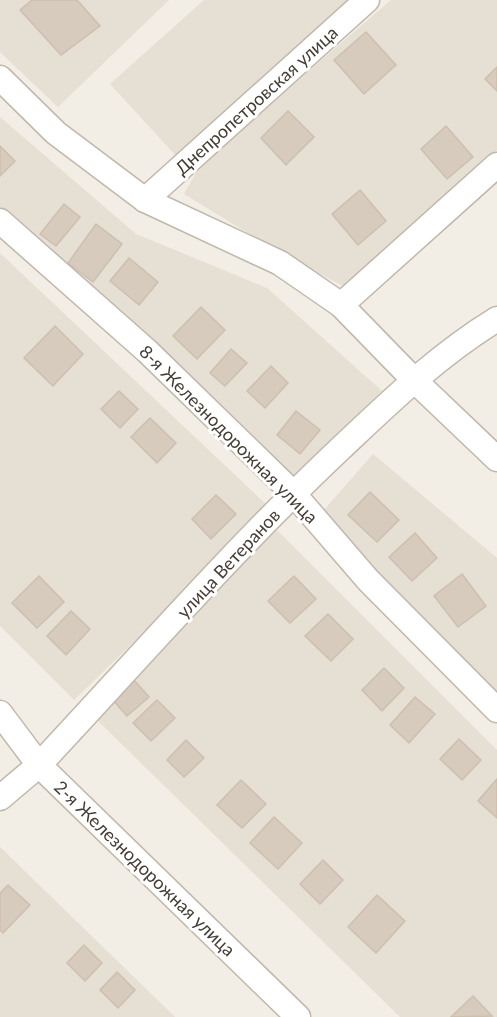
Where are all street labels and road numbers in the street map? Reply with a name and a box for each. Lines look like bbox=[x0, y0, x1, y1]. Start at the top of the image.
street label: Днепропетровская улица bbox=[170, 21, 342, 179]
street label: 8-я Железнодорожная улица bbox=[135, 340, 323, 528]
street label: улица Ветеранов bbox=[172, 504, 284, 622]
street label: 2-я Железнодорожная улица bbox=[50, 776, 240, 960]

